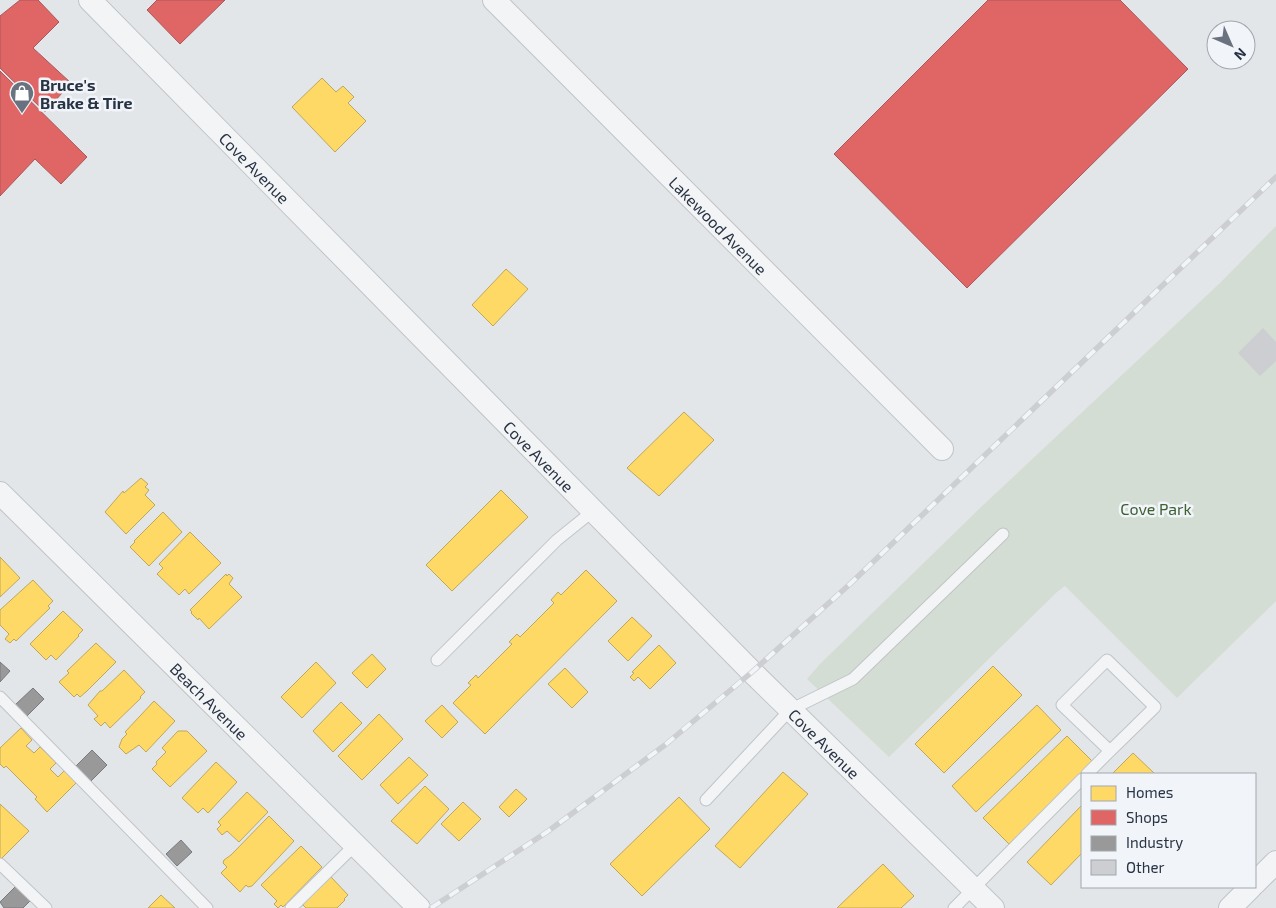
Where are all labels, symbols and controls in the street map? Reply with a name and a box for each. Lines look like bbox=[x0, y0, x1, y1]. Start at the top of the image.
north arrow bbox=[1206, 20, 1256, 70]
text: N bbox=[1231, 45, 1250, 64]
place label: Bruce's Brake & Tire bbox=[40, 75, 132, 112]
shop icon: Bruce's Brake & Tire bbox=[9, 80, 35, 114]
street label: Cove Avenue bbox=[216, 128, 294, 207]
street label: Lakewood Avenue bbox=[666, 172, 772, 278]
street label: Cove Avenue bbox=[500, 417, 578, 495]
park label: Cove Park bbox=[1120, 499, 1192, 518]
street label: Beach Avenue bbox=[167, 658, 252, 743]
street label: Cove Avenue bbox=[785, 704, 864, 782]
legend bbox=[1081, 773, 1256, 888]
text: Homes bbox=[1126, 783, 1173, 801]
text: Shops bbox=[1126, 808, 1168, 826]
text: Industry bbox=[1126, 833, 1183, 851]
text: Other bbox=[1126, 858, 1165, 876]

